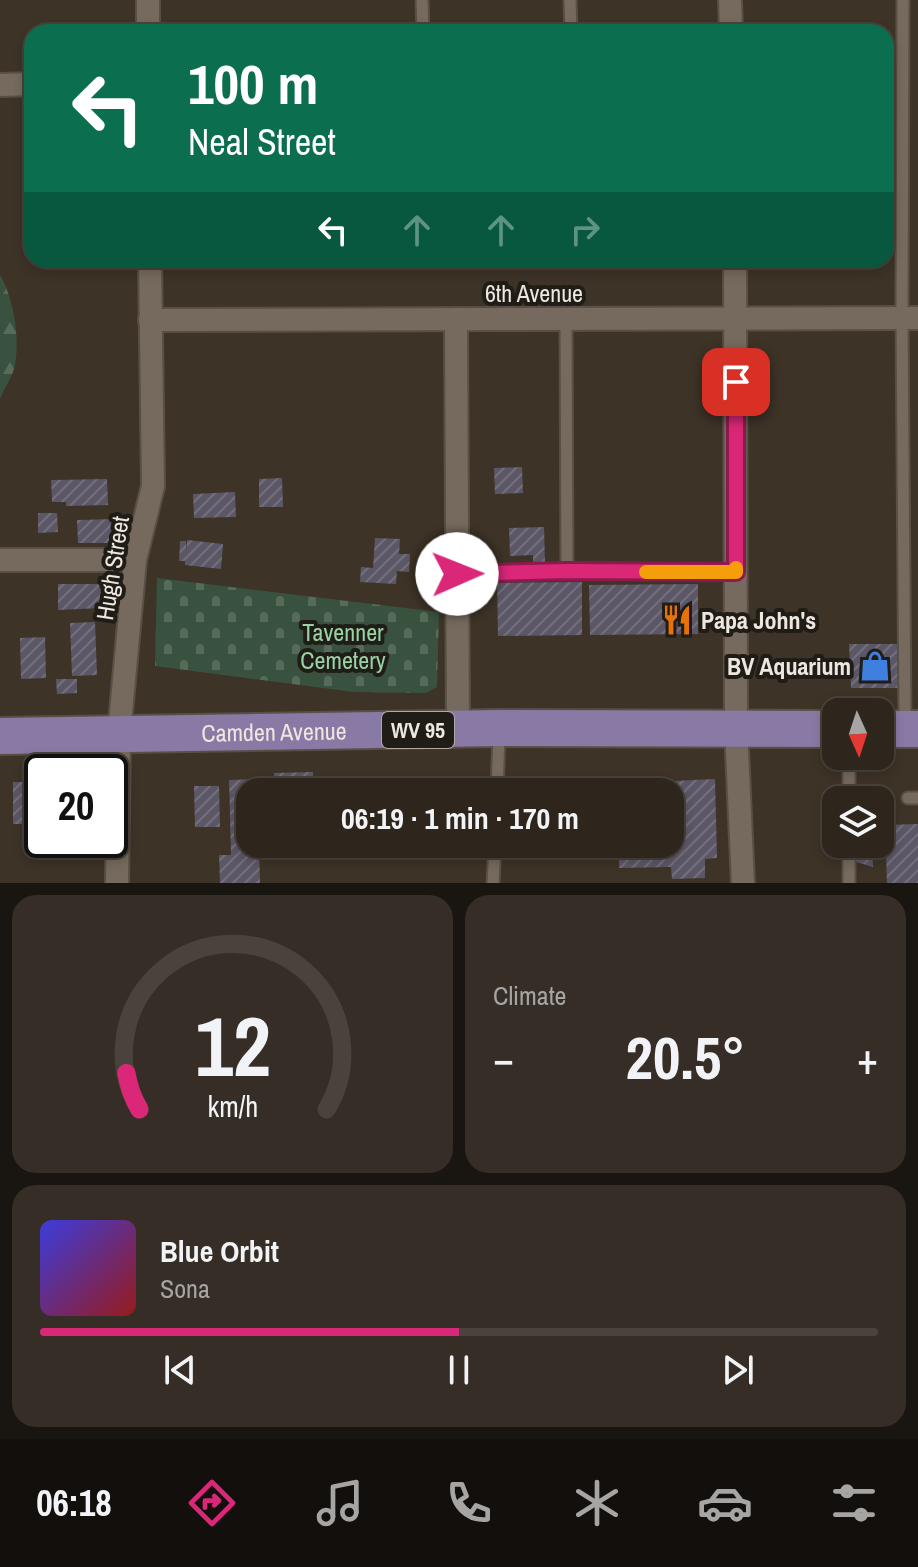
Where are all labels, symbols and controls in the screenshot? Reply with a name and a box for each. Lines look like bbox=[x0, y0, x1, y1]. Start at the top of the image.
text: 100 m bbox=[188, 46, 318, 121]
icon: left bbox=[56, 56, 160, 160]
text: Neal Street bbox=[188, 118, 336, 166]
icon: left bbox=[311, 208, 355, 252]
icon: ahead bbox=[395, 208, 439, 252]
icon: ahead bbox=[479, 208, 523, 252]
icon: right bbox=[563, 208, 607, 252]
street label: 6th Avenue bbox=[485, 277, 583, 309]
pin bbox=[702, 348, 770, 416]
icon: arrive bbox=[714, 360, 758, 404]
street label: Hugh Street bbox=[88, 513, 136, 622]
position arrow bbox=[415, 532, 499, 616]
restaurant icon: Papa John's bbox=[660, 603, 694, 637]
place label: Papa John's bbox=[701, 604, 816, 636]
park label: Tavenner Cemetery bbox=[300, 616, 386, 676]
shop icon: BV Aquarium bbox=[858, 649, 892, 683]
place label: BV Aquarium bbox=[727, 650, 851, 682]
north arrow bbox=[822, 698, 894, 770]
map controls bbox=[822, 698, 894, 858]
road number: WV 95 bbox=[382, 712, 454, 748]
street label: Camden Avenue bbox=[201, 714, 347, 749]
speed limit sign: 20 bbox=[24, 754, 128, 858]
button: layers bbox=[822, 786, 894, 858]
text: 06:19 · 1 min · 170 m bbox=[341, 798, 579, 838]
text: Climate bbox=[493, 978, 566, 1013]
text: 12 bbox=[195, 990, 270, 1102]
text: 20.5° bbox=[626, 1017, 745, 1098]
text: − bbox=[493, 1028, 514, 1088]
text: + bbox=[857, 1028, 878, 1088]
text: km/h bbox=[207, 1087, 258, 1126]
text: Blue Orbit bbox=[160, 1231, 279, 1271]
text: Sona bbox=[160, 1271, 210, 1306]
icon: previous bbox=[158, 1348, 202, 1392]
icon: pause bbox=[437, 1348, 481, 1392]
icon: next bbox=[716, 1348, 760, 1392]
icon: directions bbox=[184, 1475, 240, 1531]
icon: music bbox=[312, 1475, 368, 1531]
icon: phone bbox=[441, 1475, 497, 1531]
icon: climate bbox=[569, 1475, 625, 1531]
icon: car bbox=[697, 1475, 753, 1531]
icon: filters bbox=[826, 1475, 882, 1531]
text: 06:18 bbox=[36, 1479, 112, 1527]

